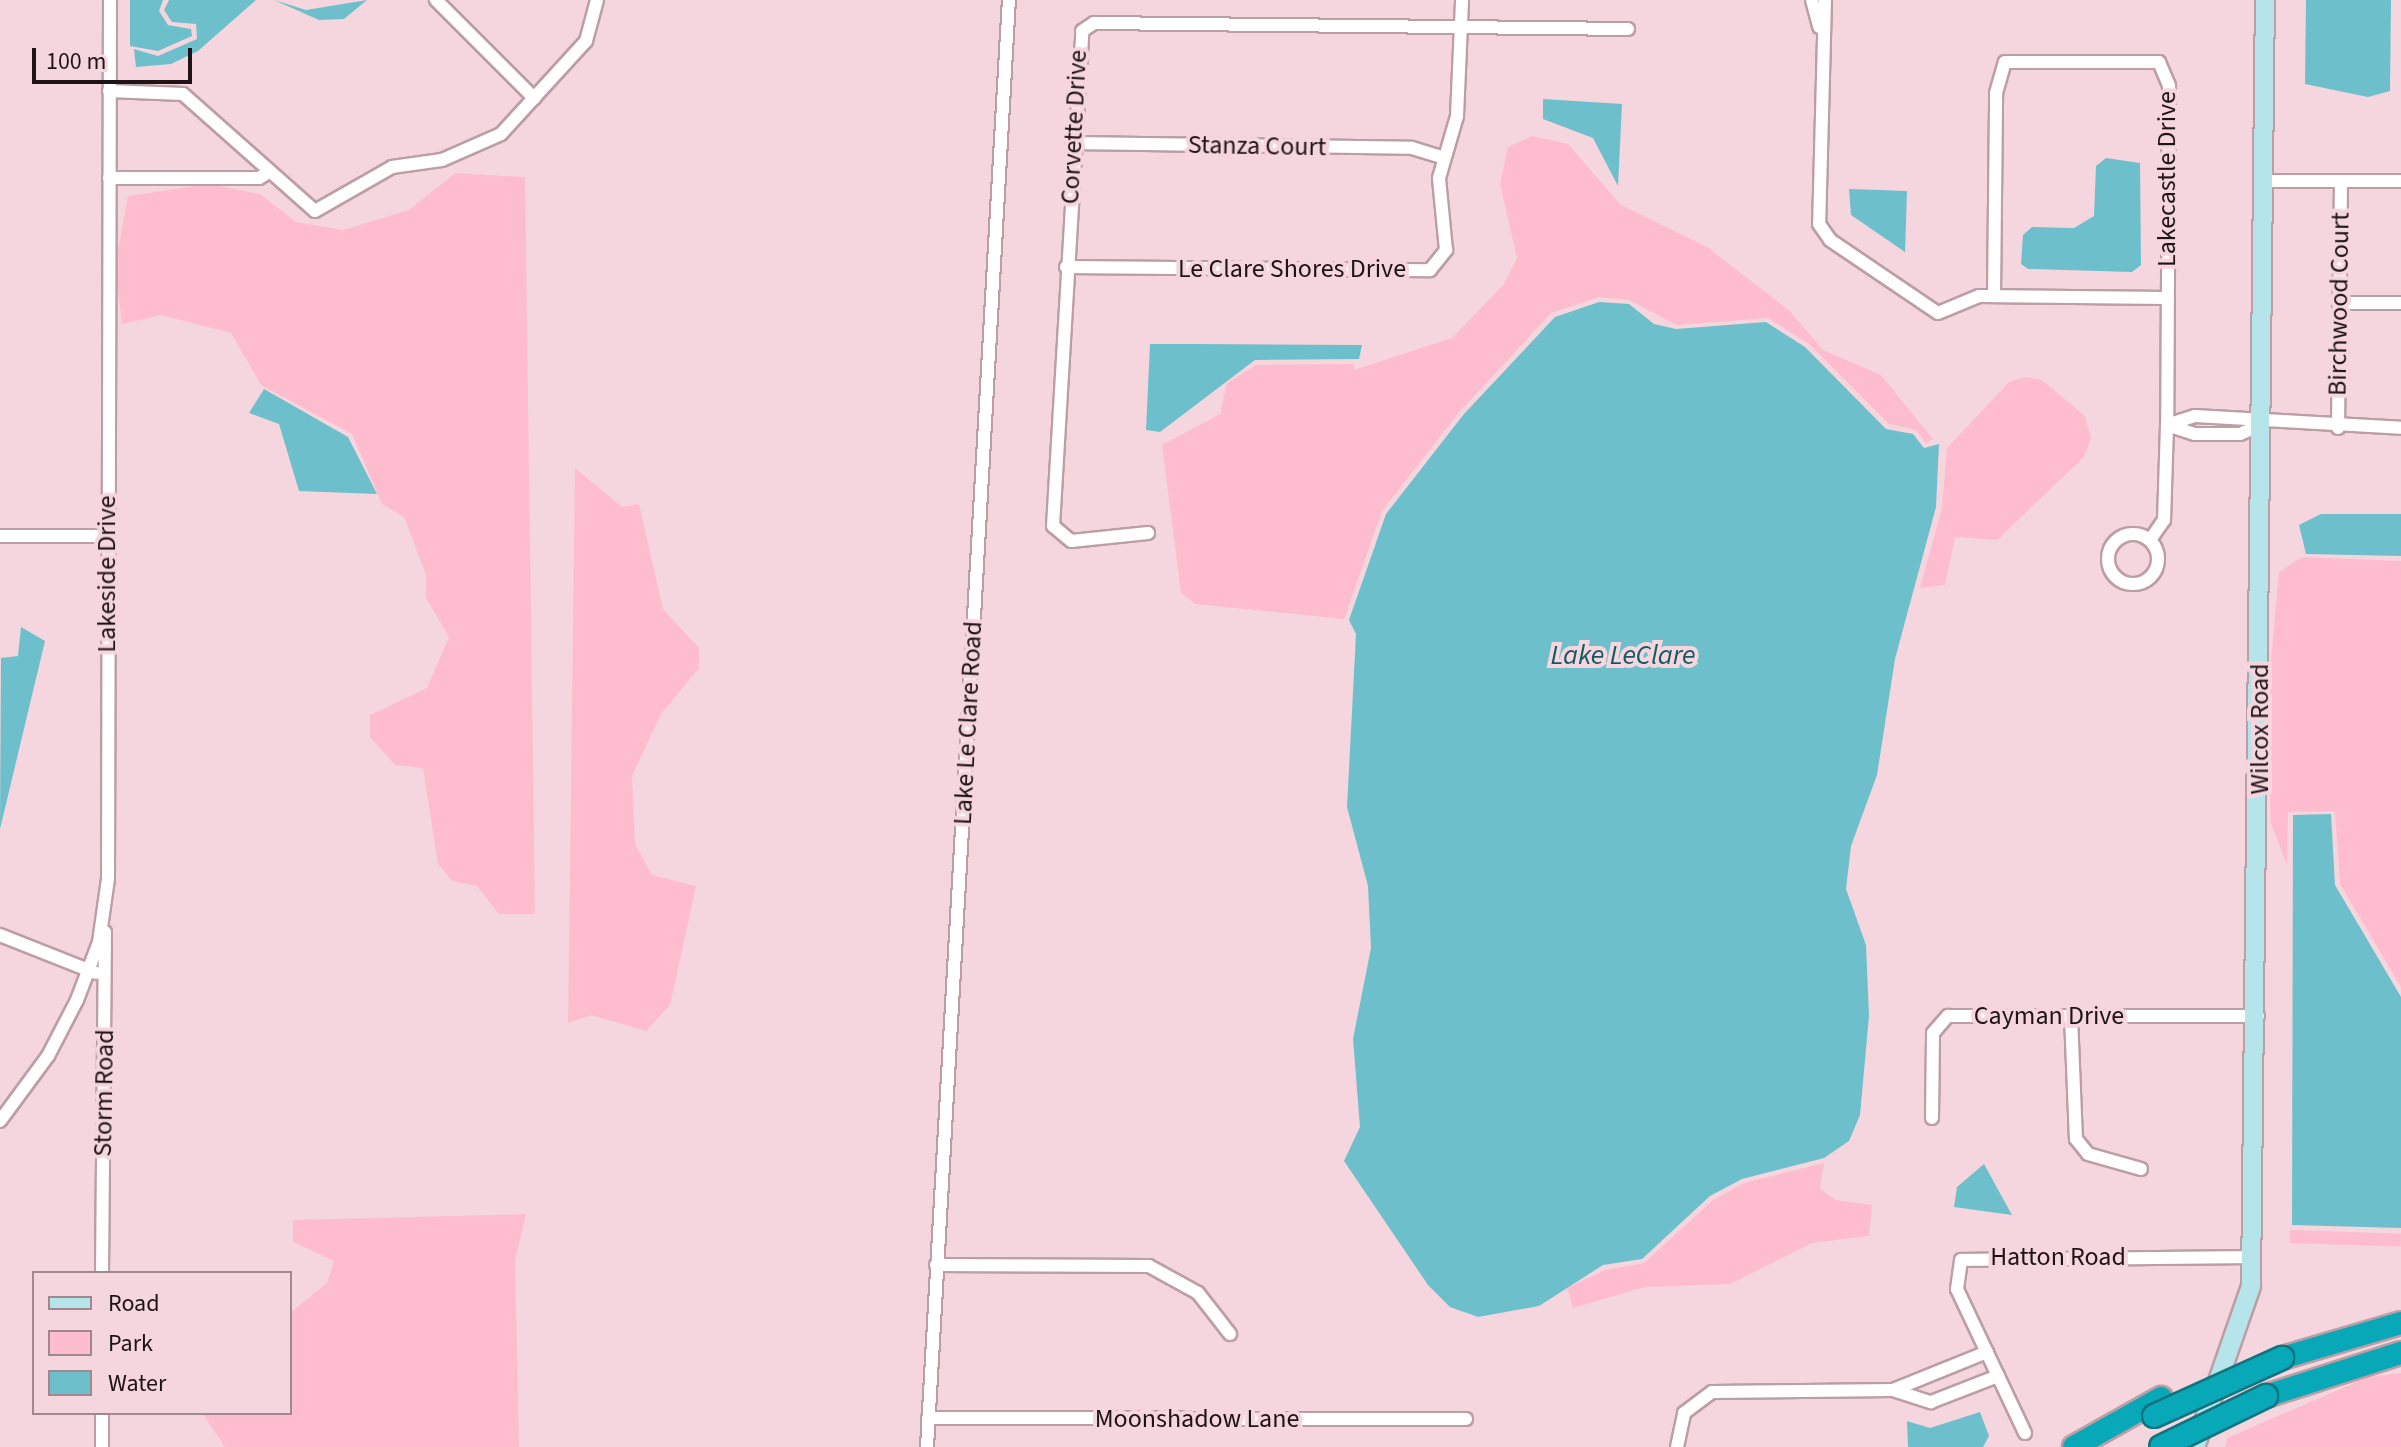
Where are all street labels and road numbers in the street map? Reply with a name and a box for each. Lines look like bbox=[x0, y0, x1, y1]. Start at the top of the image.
street label: Corvette Drive bbox=[1054, 49, 1094, 205]
street label: Lakecastle Drive bbox=[2151, 91, 2183, 267]
street label: Stanza Court bbox=[1187, 129, 1327, 163]
street label: Birchwood Court bbox=[2322, 212, 2356, 396]
street label: Le Clare Shores Drive bbox=[1178, 253, 1406, 285]
street label: Lakeside Drive bbox=[91, 495, 123, 653]
street label: Lake Le Clare Road bbox=[947, 620, 989, 826]
street label: Wilcox Road bbox=[2244, 663, 2276, 795]
street label: Cayman Drive bbox=[1974, 1000, 2124, 1032]
street label: Storm Road bbox=[87, 1029, 121, 1157]
street label: Hatton Road bbox=[1990, 1241, 2126, 1273]
street label: Moonshadow Lane bbox=[1095, 1403, 1299, 1435]

